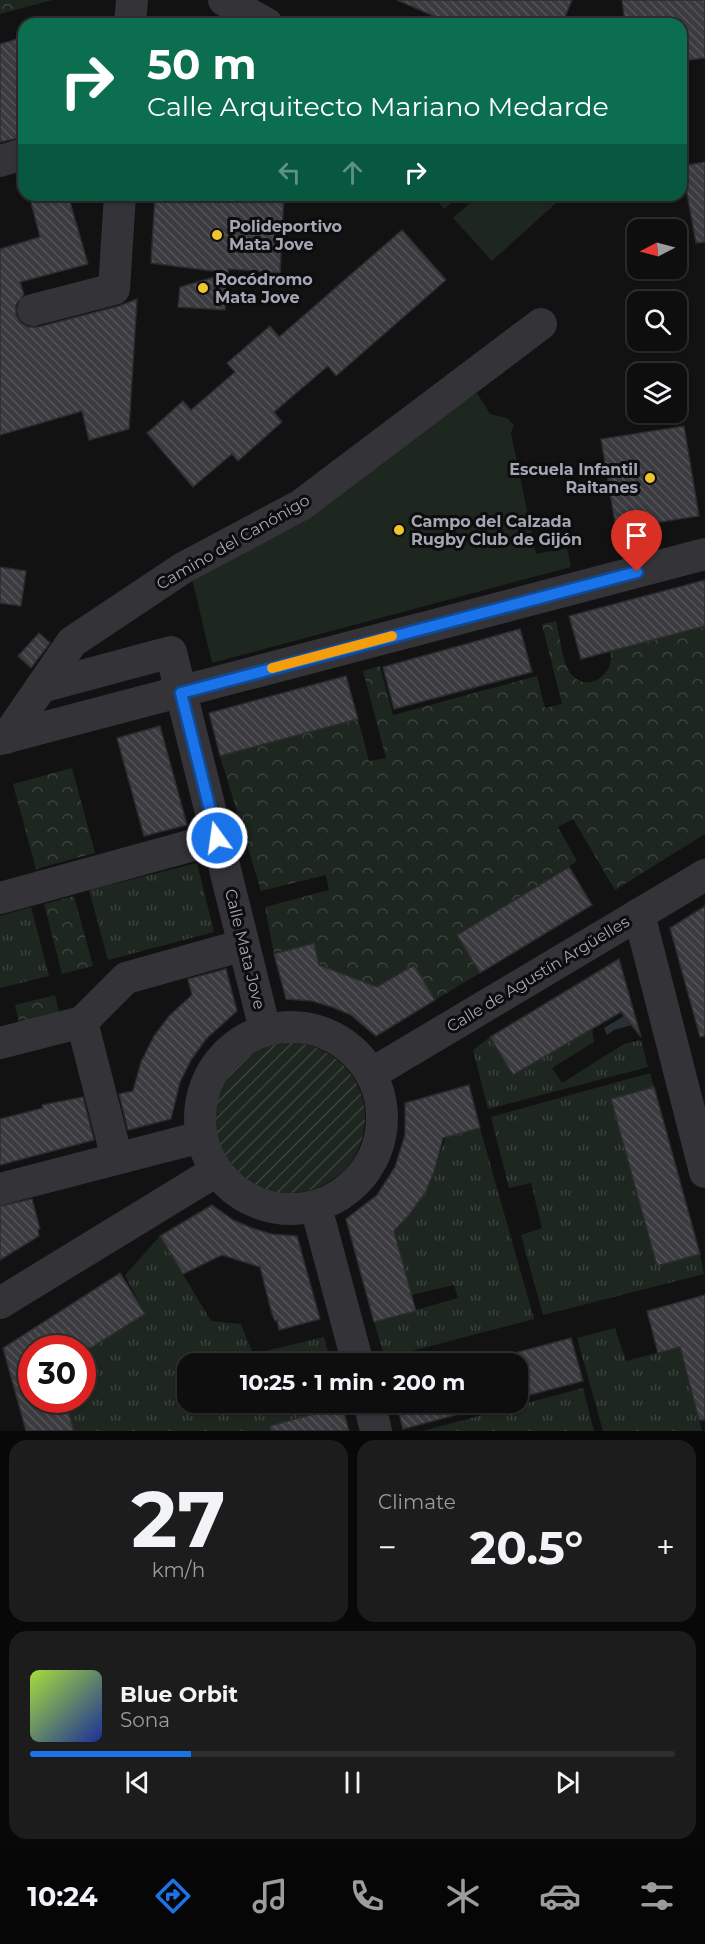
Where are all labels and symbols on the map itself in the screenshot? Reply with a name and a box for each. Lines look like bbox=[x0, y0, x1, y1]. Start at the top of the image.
place label: Polideportivo Mata Jove bbox=[229, 217, 342, 254]
north arrow bbox=[627, 219, 687, 279]
marker: Polideportivo Mata Jove bbox=[210, 228, 224, 242]
place label: Rocódromo Mata Jove bbox=[215, 270, 313, 307]
marker: Rocódromo Mata Jove bbox=[196, 281, 210, 295]
place label: Escuela Infantil Raitanes bbox=[509, 460, 639, 497]
marker: Escuela Infantil Raitanes bbox=[643, 471, 657, 485]
street label: Camino del Canónigo bbox=[153, 490, 313, 594]
pin bbox=[611, 510, 662, 572]
place label: Campo del Calzada Rugby Club de Gijón bbox=[411, 512, 582, 549]
marker: Campo del Calzada Rugby Club de Gijón bbox=[392, 523, 406, 537]
position arrow bbox=[185, 806, 249, 870]
street label: Calle Mata Jove bbox=[221, 887, 269, 1011]
street label: Calle de Agustín Argüelles bbox=[443, 912, 633, 1036]
speed limit sign: 30 bbox=[18, 1335, 96, 1413]

